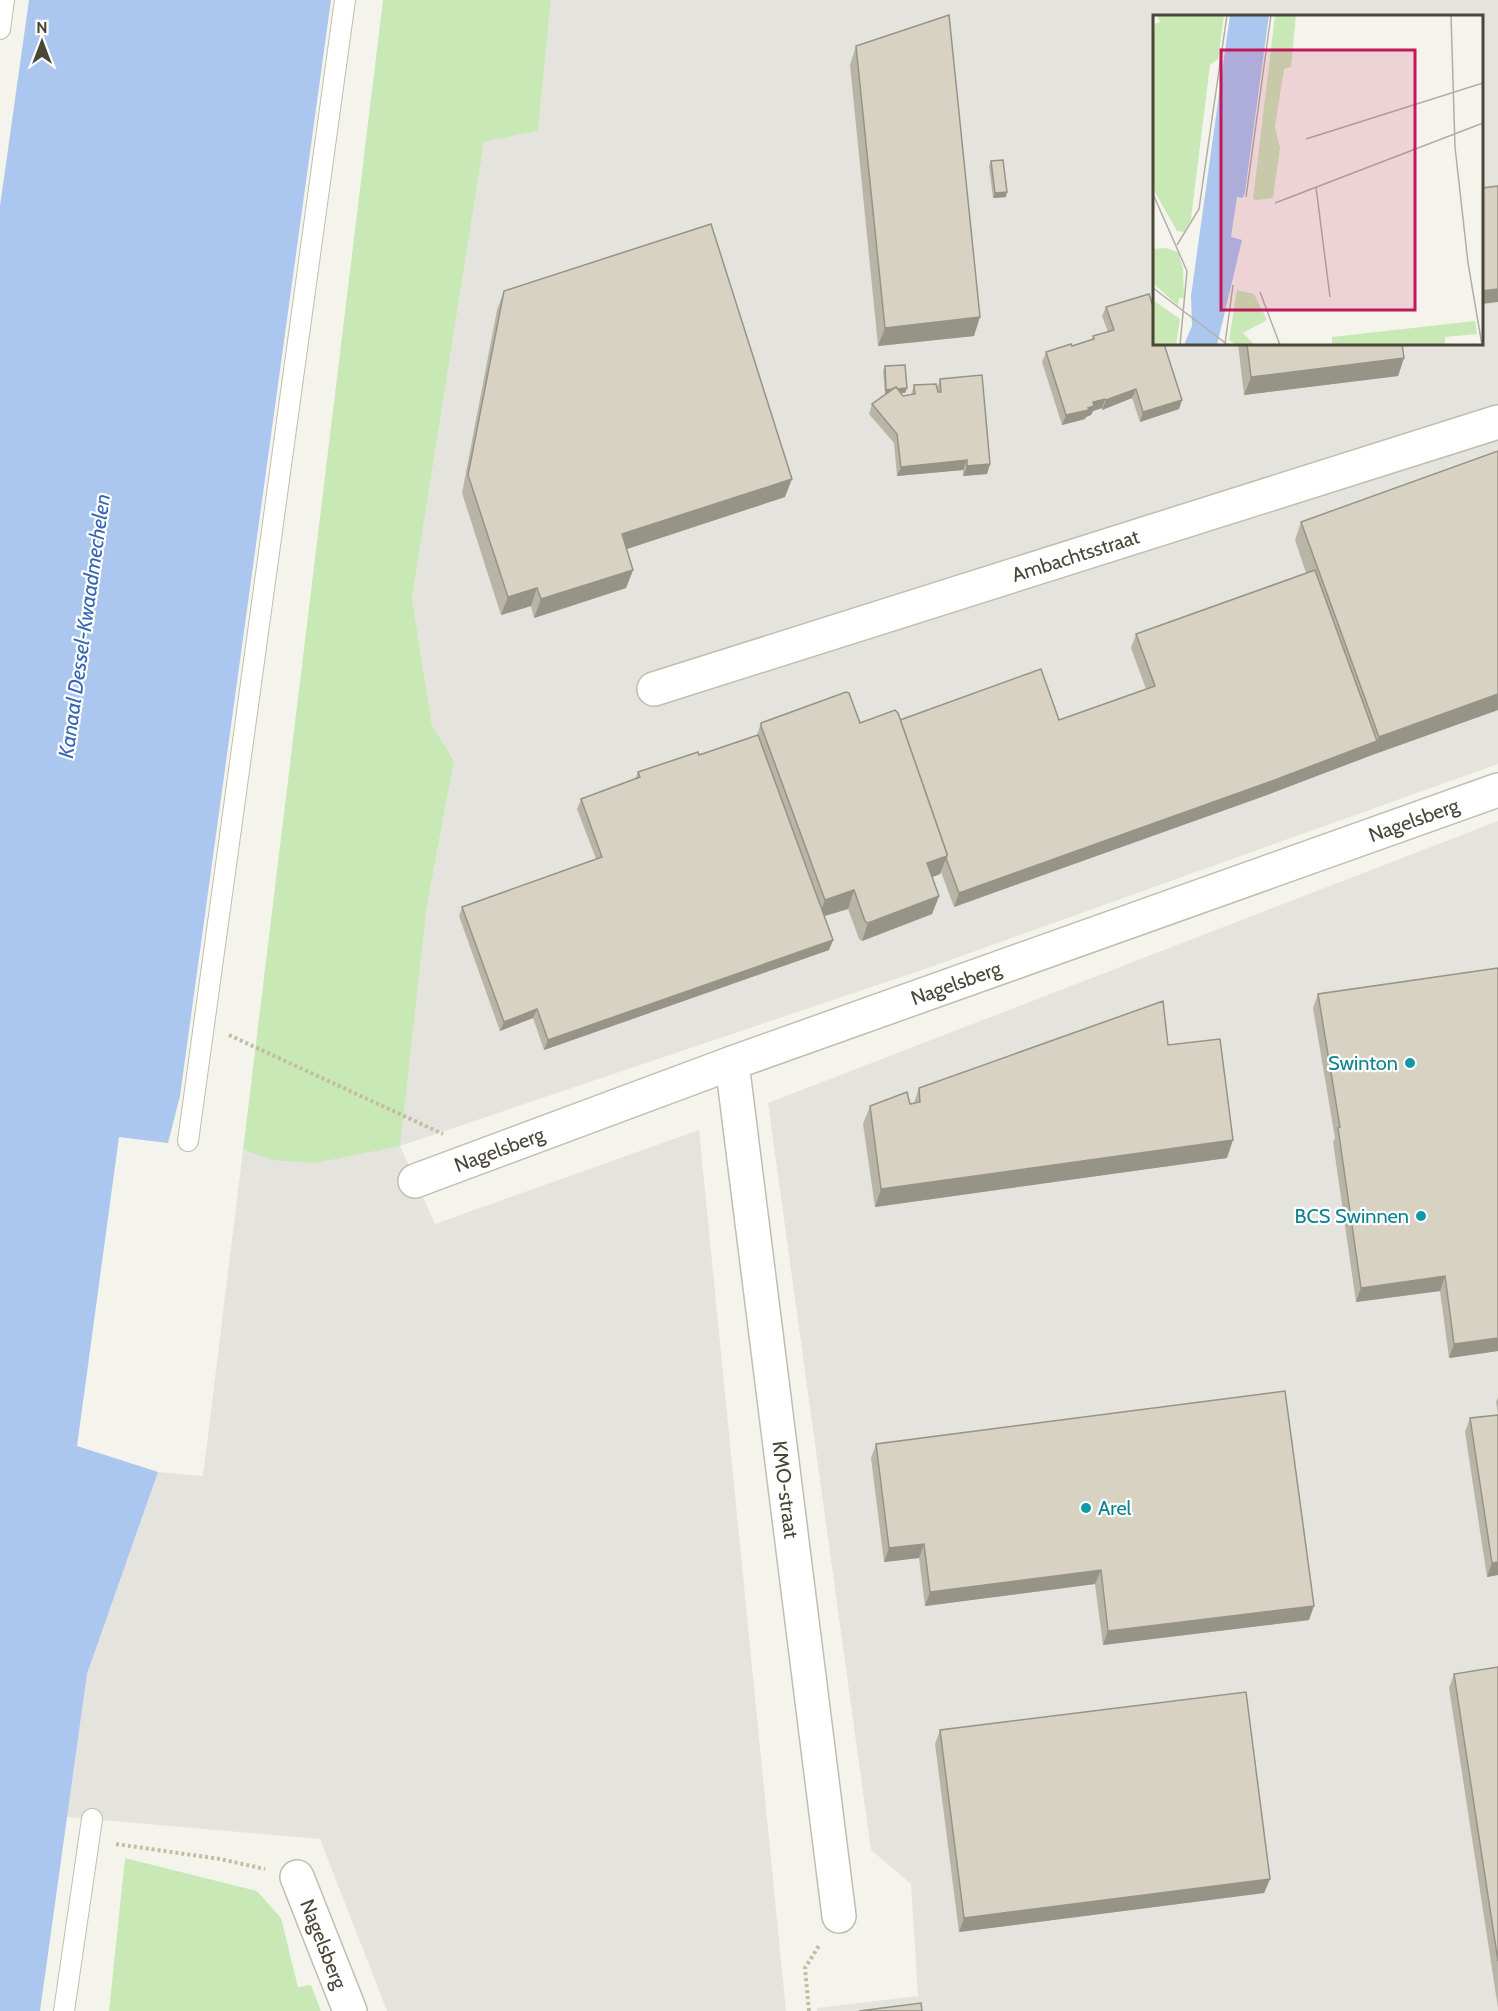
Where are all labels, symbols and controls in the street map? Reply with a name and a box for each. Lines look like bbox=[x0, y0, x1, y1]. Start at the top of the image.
north arrow bbox=[12, 12, 72, 72]
inset map bbox=[1153, 15, 1483, 345]
text: N bbox=[36, 18, 48, 37]
water label: Kanaal Dessel-Kwaadmechelen bbox=[53, 492, 115, 760]
street label: Ambachtsstraat bbox=[1009, 524, 1142, 587]
street label: Nagelsberg bbox=[1365, 793, 1463, 847]
street label: Nagelsberg bbox=[908, 956, 1005, 1010]
place label: Swinton bbox=[1328, 1051, 1398, 1075]
marker: Swinton bbox=[1403, 1056, 1417, 1070]
street label: Nagelsberg bbox=[451, 1122, 549, 1177]
place label: BCS Swinnen bbox=[1295, 1204, 1409, 1228]
marker: BCS Swinnen bbox=[1414, 1209, 1428, 1223]
street label: KMO-straat bbox=[767, 1439, 804, 1540]
place label: Arel bbox=[1098, 1496, 1132, 1520]
marker: Arel bbox=[1079, 1501, 1093, 1515]
street label: Nagelsberg bbox=[295, 1896, 352, 1993]

